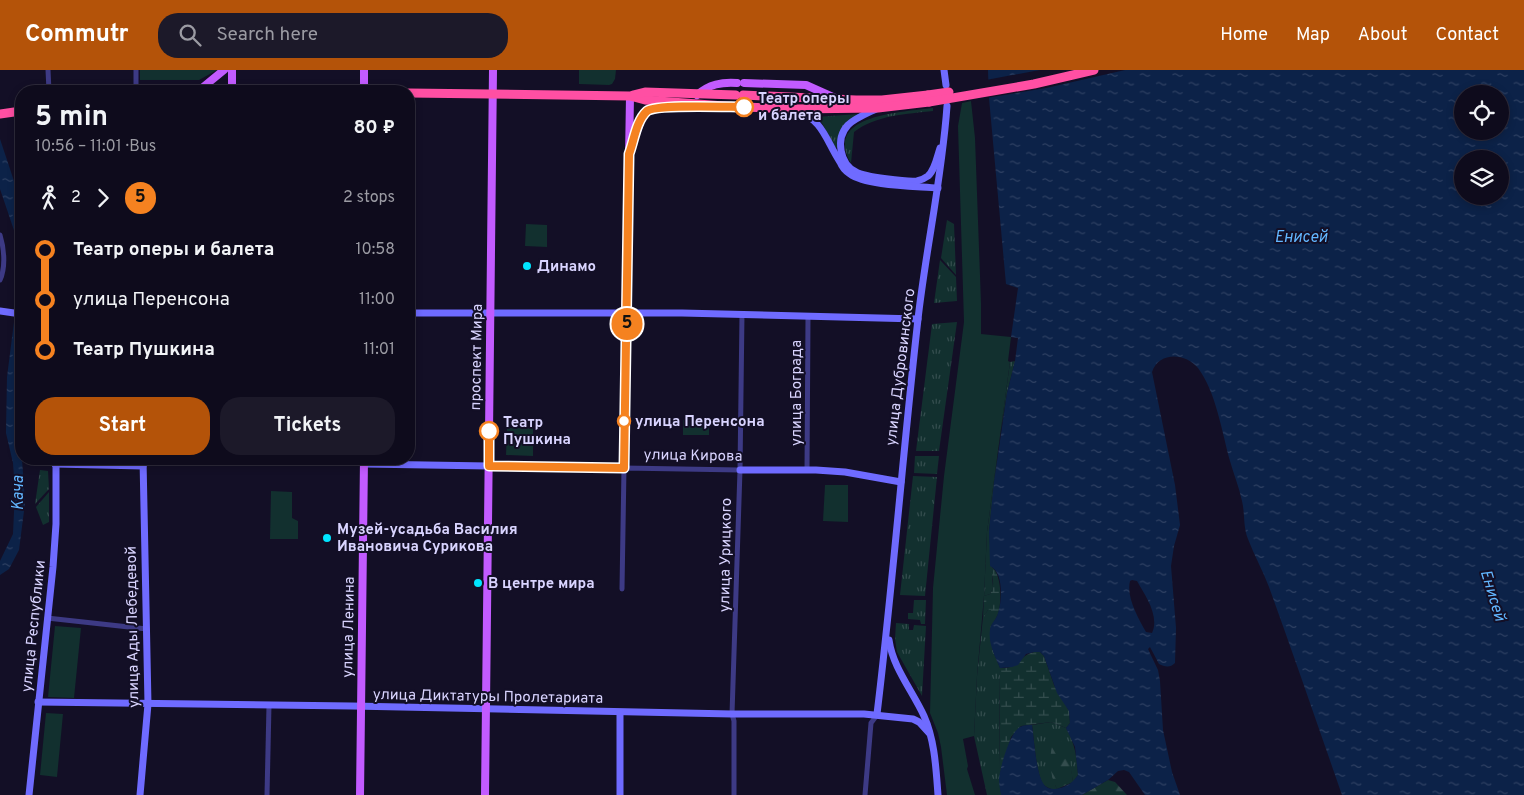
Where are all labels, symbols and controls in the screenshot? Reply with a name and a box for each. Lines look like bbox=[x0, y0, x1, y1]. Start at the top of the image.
search box bbox=[158, 13, 508, 58]
text: Commutr bbox=[25, 20, 128, 50]
icon: search bbox=[176, 21, 204, 49]
text: Search here bbox=[216, 23, 318, 47]
text: Home bbox=[1220, 24, 1268, 47]
text: Map bbox=[1296, 24, 1330, 47]
text: About bbox=[1358, 24, 1407, 47]
text: Contact bbox=[1435, 24, 1499, 47]
map controls bbox=[1454, 85, 1509, 205]
button: locate bbox=[1454, 85, 1509, 140]
place label: Театр оперы и балета bbox=[758, 90, 850, 126]
marker: Театр оперы и балета bbox=[734, 97, 754, 117]
text: 5 min bbox=[35, 100, 108, 136]
text: 80 ₽ bbox=[354, 116, 395, 140]
text: 10:56 – 11:01 · Bus bbox=[35, 137, 156, 157]
button: layers bbox=[1454, 150, 1509, 205]
icon: walk bbox=[35, 184, 63, 212]
icon: forward bbox=[89, 184, 117, 212]
text: 5 bbox=[135, 186, 146, 209]
text: 2 bbox=[71, 188, 81, 208]
text: 2 stops bbox=[343, 188, 395, 208]
water label: Енисей bbox=[1275, 228, 1328, 248]
text: Театр оперы и балета bbox=[73, 238, 274, 262]
text: 10:58 bbox=[355, 240, 395, 260]
place label: Динамо bbox=[537, 258, 596, 277]
marker: Динамо bbox=[521, 260, 533, 272]
street label: улица Дубровинского bbox=[882, 287, 921, 447]
text: улица Перенсона bbox=[73, 288, 230, 312]
text: 11:00 bbox=[359, 290, 395, 310]
street label: проспект Мира bbox=[467, 304, 488, 410]
line badge: 5 bbox=[611, 308, 643, 340]
text: 5 bbox=[622, 312, 633, 335]
text: Театр Пушкина bbox=[73, 338, 215, 362]
text: 11:01 bbox=[363, 340, 395, 360]
street label: улица Бограда bbox=[788, 340, 807, 446]
button: Start bbox=[35, 397, 210, 455]
button: Tickets bbox=[220, 397, 395, 455]
place label: улица Перенсона bbox=[635, 413, 765, 432]
place label: Театр Пушкина bbox=[503, 414, 571, 450]
marker: улица Перенсона bbox=[617, 414, 631, 428]
marker: Театр Пушкина bbox=[479, 421, 499, 441]
street label: улица Кирова bbox=[643, 446, 743, 467]
water label: Кача bbox=[9, 475, 29, 510]
street label: улица Урицкого bbox=[716, 498, 737, 612]
place label: Музей-усадьба Василия Ивановича Сурикова bbox=[337, 521, 518, 557]
marker: Музей-усадьба Василия Ивановича Сурикова bbox=[321, 532, 333, 544]
street label: улица Ады Лебедевой bbox=[123, 546, 144, 708]
street label: улица Республики bbox=[18, 559, 51, 693]
water label: Енисей bbox=[1475, 567, 1510, 625]
place label: В центре мира bbox=[488, 575, 595, 594]
street label: улица Ленина bbox=[339, 576, 360, 678]
marker: В центре мира bbox=[472, 577, 484, 589]
street label: улица Диктатуры Пролетариата bbox=[373, 686, 603, 709]

